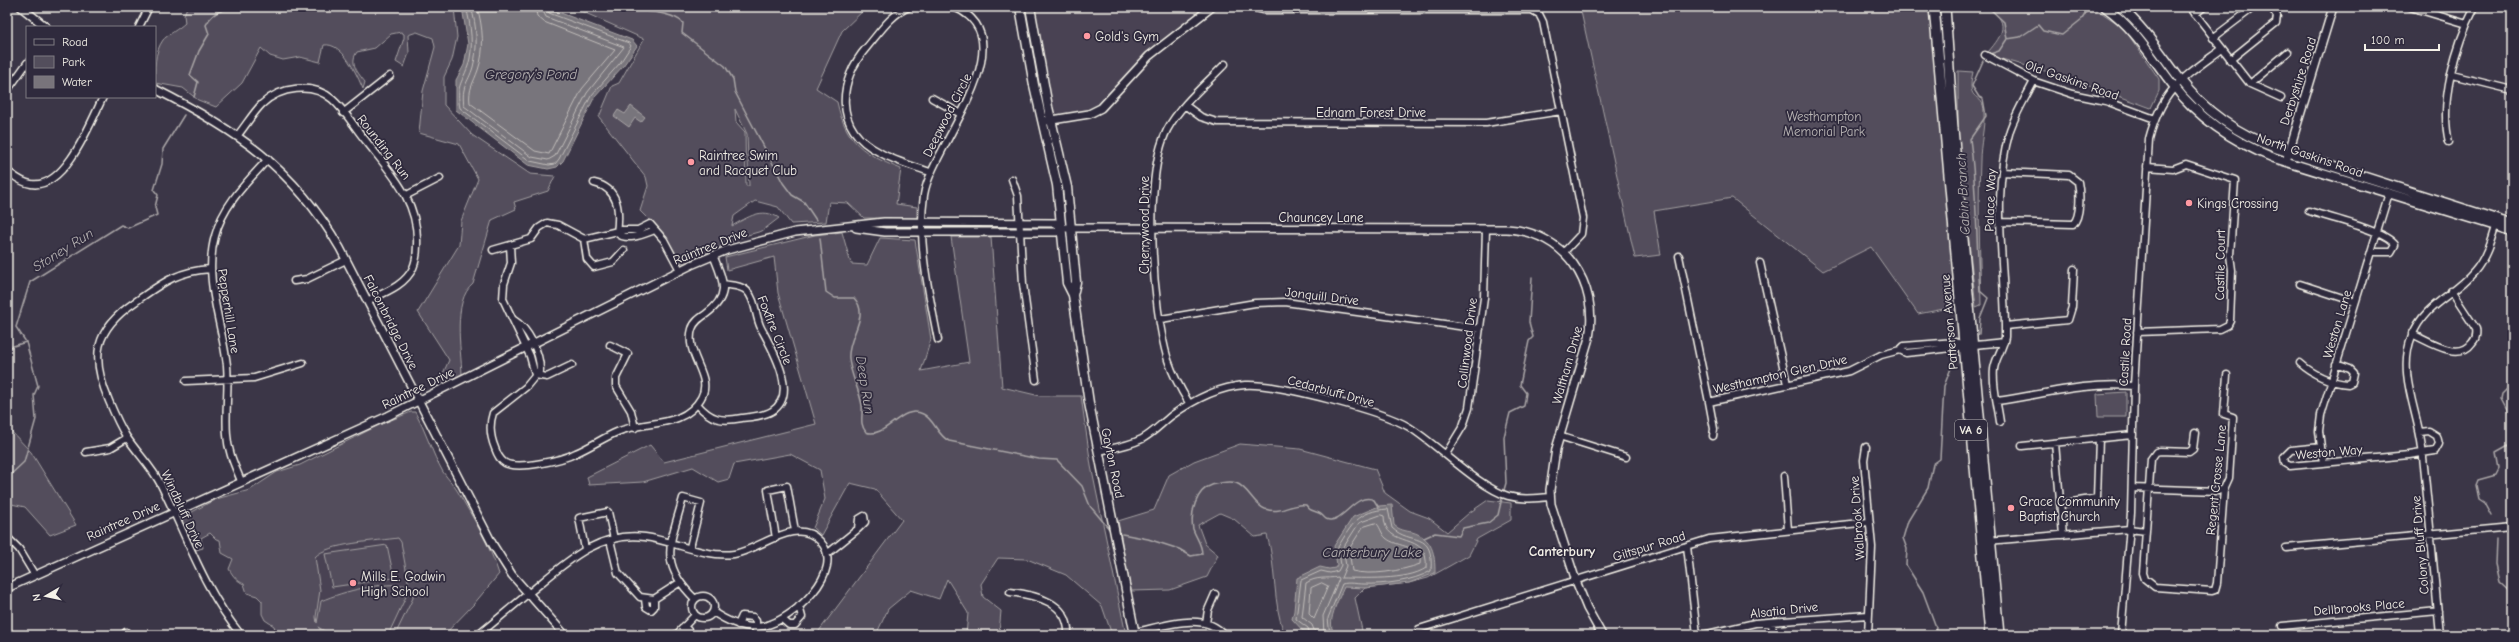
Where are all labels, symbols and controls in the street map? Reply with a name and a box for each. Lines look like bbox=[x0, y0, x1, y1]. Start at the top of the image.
legend bbox=[26, 26, 156, 98]
scale bar bbox=[2365, 26, 2439, 52]
place label: Gold's Gym bbox=[1095, 29, 1159, 44]
marker: Gold's Gym bbox=[1082, 31, 1092, 41]
text: 100 m bbox=[2371, 33, 2404, 47]
text: Road bbox=[62, 35, 88, 49]
street label: Derbyshire Road bbox=[2277, 35, 2319, 127]
text: Park bbox=[62, 55, 85, 69]
street label: Old Gaskins Road bbox=[2023, 57, 2121, 103]
water label: Gregory's Pond bbox=[485, 66, 578, 83]
street label: Deepwood Circle bbox=[919, 70, 975, 159]
text: Water bbox=[62, 75, 92, 89]
street label: Ednam Forest Drive bbox=[1316, 105, 1427, 120]
park label: Westhampton Memorial Park bbox=[1783, 109, 1866, 139]
street label: Rounding Run bbox=[354, 112, 414, 182]
street label: North Gaskins Road bbox=[2255, 130, 2365, 180]
place label: Raintree Swim and Racquet Club bbox=[699, 148, 797, 178]
water label: Cabin Branch bbox=[1952, 153, 1974, 235]
marker: Raintree Swim and Racquet Club bbox=[686, 157, 696, 167]
street label: Palace Way bbox=[1981, 168, 1999, 232]
street label: Cherrywood Drive bbox=[1137, 175, 1152, 274]
place label: Kings Crossing bbox=[2197, 196, 2279, 211]
marker: Kings Crossing bbox=[2184, 198, 2194, 208]
street label: Chauncey Lane bbox=[1278, 210, 1364, 225]
street label: Raintree Drive bbox=[671, 224, 750, 268]
water label: Stoney Run bbox=[29, 225, 97, 275]
street label: Castile Court bbox=[2212, 228, 2228, 301]
street label: Pepperhill Lane bbox=[215, 268, 243, 355]
street label: Falconbridge Drive bbox=[361, 272, 422, 372]
street label: Patterson Avenue bbox=[1937, 273, 1961, 370]
street label: Jonquill Drive bbox=[1284, 284, 1360, 308]
street label: Weston Lane bbox=[2319, 288, 2355, 360]
street label: Foxfire Circle bbox=[754, 293, 796, 367]
street label: Collinwood Drive bbox=[1454, 296, 1480, 389]
street label: Castile Road bbox=[2116, 317, 2134, 387]
street label: Waltham Drive bbox=[1549, 324, 1585, 406]
street label: Westhampton Glen Drive bbox=[1711, 351, 1849, 397]
water label: Deep Run bbox=[852, 355, 878, 415]
street label: Raintree Drive bbox=[379, 364, 457, 412]
street label: Cedarbluff Drive bbox=[1286, 372, 1377, 410]
road number: VA 6 bbox=[1955, 420, 1987, 440]
street label: Regent Crosse Lane bbox=[2203, 424, 2229, 536]
street label: Gayton Road bbox=[1098, 426, 1128, 500]
street label: Weston Way bbox=[2295, 442, 2363, 462]
street label: Windbluff Drive bbox=[158, 468, 208, 551]
street label: Walbrook Drive bbox=[1847, 475, 1867, 561]
place label: Grace Community Baptist Church bbox=[2019, 494, 2120, 524]
street label: Colony Bluff Drive bbox=[2408, 495, 2432, 595]
street label: Raintree Drive bbox=[84, 498, 162, 544]
marker: Grace Community Baptist Church bbox=[2006, 503, 2016, 513]
street label: Giltspur Road bbox=[1611, 528, 1687, 564]
district label: Canterbury bbox=[1529, 543, 1596, 560]
water label: Canterbury Lake bbox=[1322, 544, 1422, 561]
place label: Mills E. Godwin High School bbox=[361, 569, 445, 599]
north arrow bbox=[26, 576, 66, 616]
marker: Mills E. Godwin High School bbox=[348, 578, 358, 588]
text: N bbox=[30, 593, 44, 602]
street label: Dellbrooks Place bbox=[2313, 595, 2406, 618]
street label: Alsatia Drive bbox=[1749, 599, 1819, 621]

